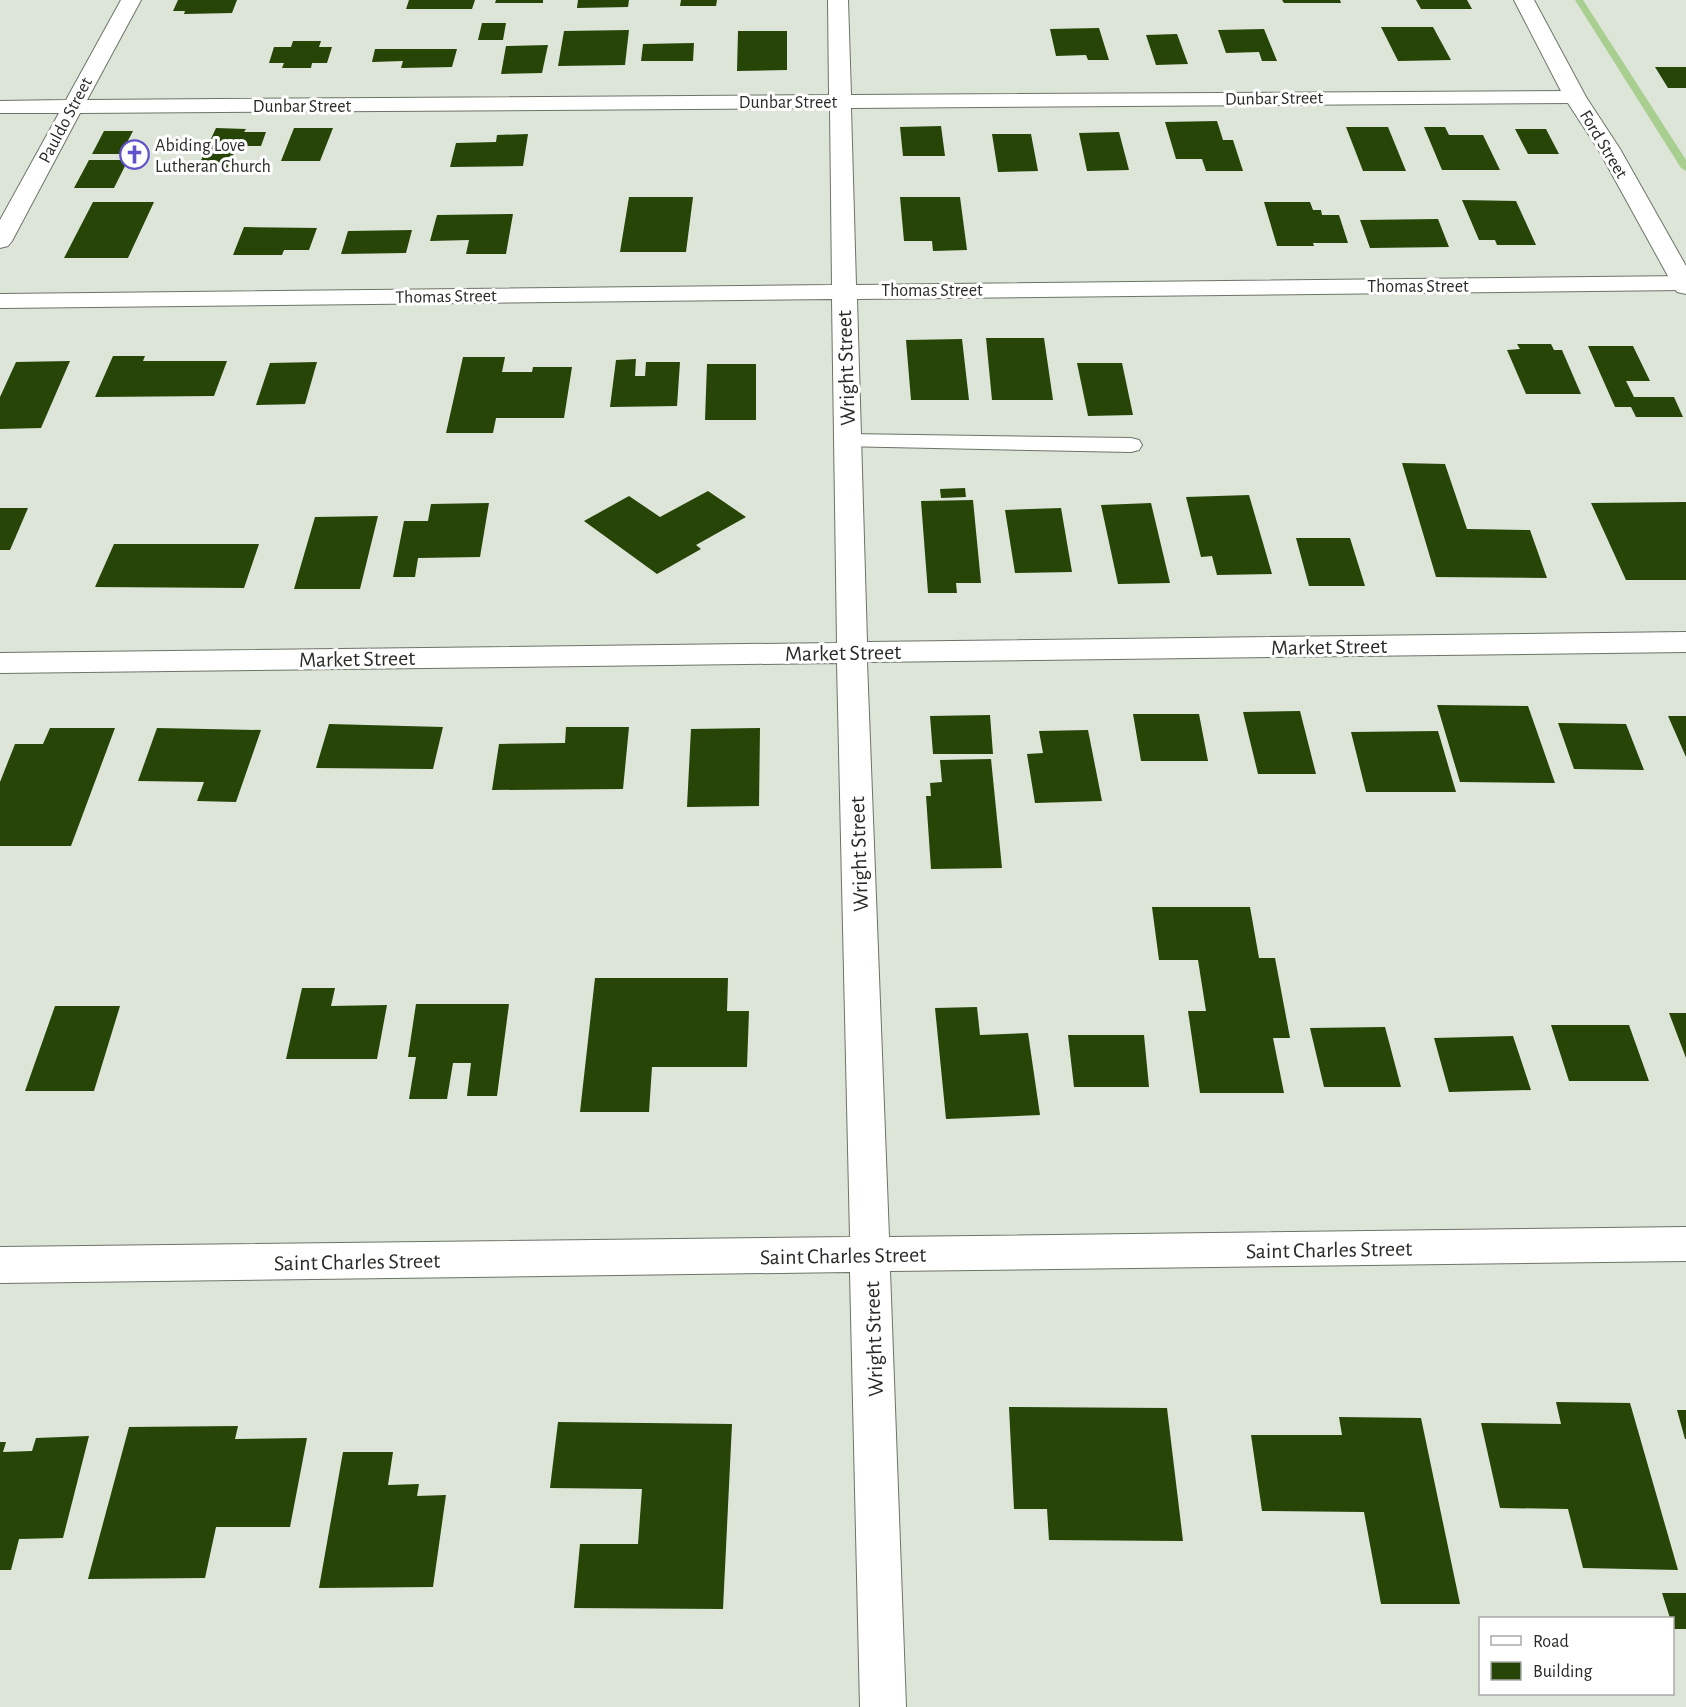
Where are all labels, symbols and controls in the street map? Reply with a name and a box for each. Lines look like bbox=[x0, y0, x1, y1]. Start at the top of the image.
street label: Pauldo Street bbox=[36, 74, 96, 166]
street label: Dunbar Street bbox=[1225, 89, 1324, 109]
street label: Dunbar Street bbox=[739, 94, 837, 112]
street label: Dunbar Street bbox=[253, 98, 351, 116]
street label: Ford Street bbox=[1576, 107, 1631, 182]
place label: Abiding Love Lutheran Church bbox=[155, 137, 271, 176]
church icon: Abiding Love Lutheran Church bbox=[118, 139, 150, 171]
street label: Thomas Street bbox=[1367, 278, 1469, 296]
street label: Thomas Street bbox=[881, 282, 983, 300]
street label: Thomas Street bbox=[395, 287, 497, 307]
street label: Wright Street bbox=[833, 310, 859, 426]
street label: Market Street bbox=[1271, 635, 1387, 659]
street label: Market Street bbox=[785, 641, 901, 665]
street label: Market Street bbox=[299, 647, 415, 671]
street label: Wright Street bbox=[846, 796, 872, 912]
street label: Saint Charles Street bbox=[1246, 1238, 1412, 1262]
street label: Saint Charles Street bbox=[760, 1244, 926, 1268]
street label: Saint Charles Street bbox=[274, 1250, 440, 1274]
street label: Wright Street bbox=[861, 1281, 887, 1397]
legend bbox=[1479, 1617, 1674, 1695]
text: Road bbox=[1533, 1633, 1569, 1651]
text: Building bbox=[1533, 1663, 1593, 1681]

